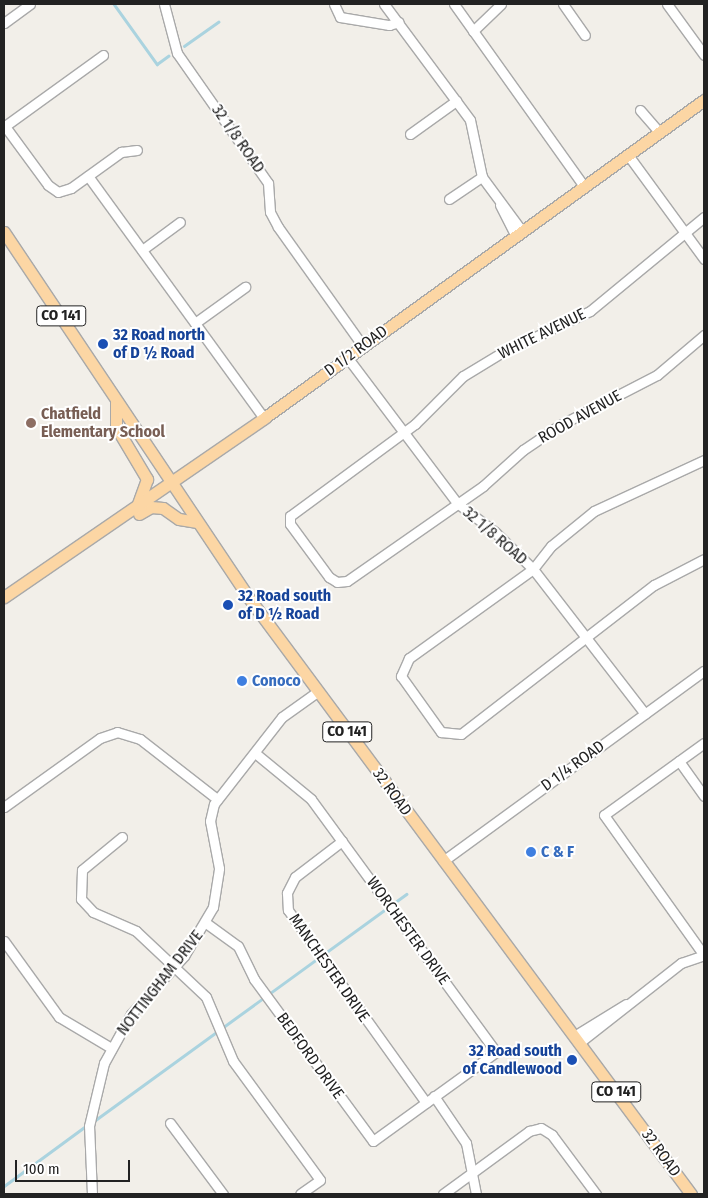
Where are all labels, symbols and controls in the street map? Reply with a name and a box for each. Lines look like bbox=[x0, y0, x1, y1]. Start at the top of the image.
street label: 32 1/8 ROAD bbox=[207, 101, 269, 177]
road number: CO 141 bbox=[36, 304, 86, 328]
street label: WHITE AVENUE bbox=[495, 305, 589, 363]
street label: D 1/2 ROAD bbox=[321, 322, 391, 380]
place label: 32 Road north of D ½ Road bbox=[113, 325, 205, 363]
marker: 32 Road north of D ½ Road bbox=[97, 338, 109, 350]
street label: ROOD AVENUE bbox=[535, 386, 625, 448]
place label: Chatfield Elementary School bbox=[41, 404, 165, 442]
marker: Chatfield Elementary School bbox=[25, 417, 37, 429]
street label: 32 1/8 ROAD bbox=[459, 503, 531, 569]
place label: 32 Road south of D ½ Road bbox=[238, 586, 331, 624]
marker: 32 Road south of D ½ Road bbox=[222, 599, 234, 611]
place label: Conoco bbox=[252, 671, 301, 691]
marker: Conoco bbox=[236, 675, 248, 687]
road number: CO 141 bbox=[322, 720, 372, 744]
street label: D 1/4 ROAD bbox=[538, 737, 608, 795]
street label: 32 ROAD bbox=[368, 764, 416, 820]
place label: C & F bbox=[541, 842, 574, 862]
marker: C & F bbox=[525, 846, 537, 858]
street label: WORCHESTER DRIVE bbox=[362, 873, 454, 989]
street label: MANCHESTER DRIVE bbox=[285, 910, 373, 1026]
street label: NOTTINGHAM DRIVE bbox=[113, 927, 207, 1039]
street label: BEDFORD DRIVE bbox=[272, 1009, 348, 1103]
place label: 32 Road south of Candlewood bbox=[462, 1041, 562, 1079]
marker: 32 Road south of Candlewood bbox=[566, 1054, 578, 1066]
road number: CO 141 bbox=[591, 1080, 641, 1104]
street label: 32 ROAD bbox=[637, 1125, 685, 1181]
scale bar bbox=[18, 1150, 132, 1182]
text: 100 m bbox=[23, 1160, 60, 1178]

